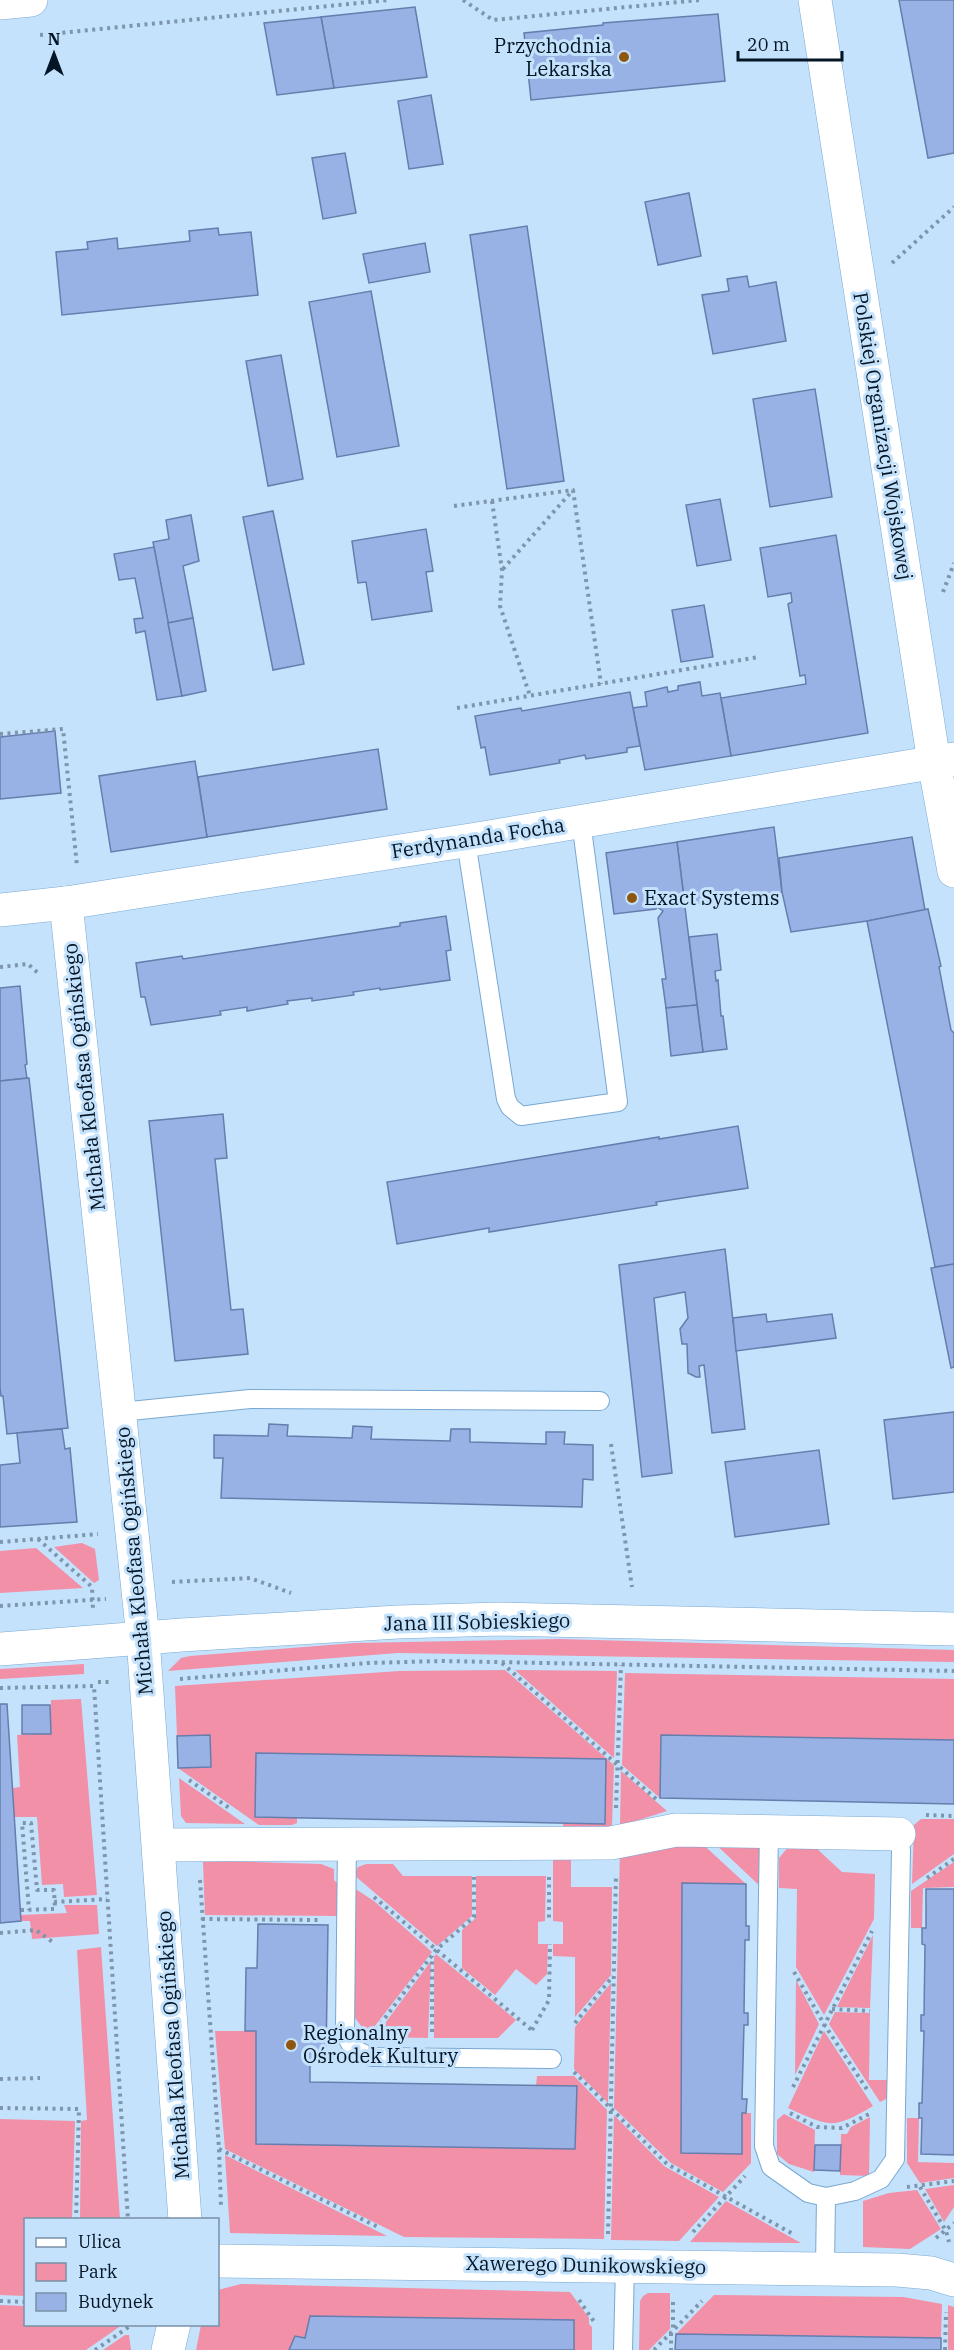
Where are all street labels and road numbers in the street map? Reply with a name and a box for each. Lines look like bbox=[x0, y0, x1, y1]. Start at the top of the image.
street label: Polskiej Organizacji Wojskowej bbox=[847, 290, 920, 582]
street label: Ferdynanda Focha bbox=[389, 810, 567, 865]
street label: Michała Kleofasa Ogińskiego bbox=[56, 942, 111, 1212]
street label: Michała Kleofasa Ogińskiego bbox=[108, 1426, 159, 1696]
street label: Jana III Sobieskiego bbox=[384, 1606, 570, 1637]
street label: Michała Kleofasa Ogińskiego bbox=[150, 1910, 195, 2180]
street label: Xawerego Dunikowskiego bbox=[466, 2249, 706, 2280]

